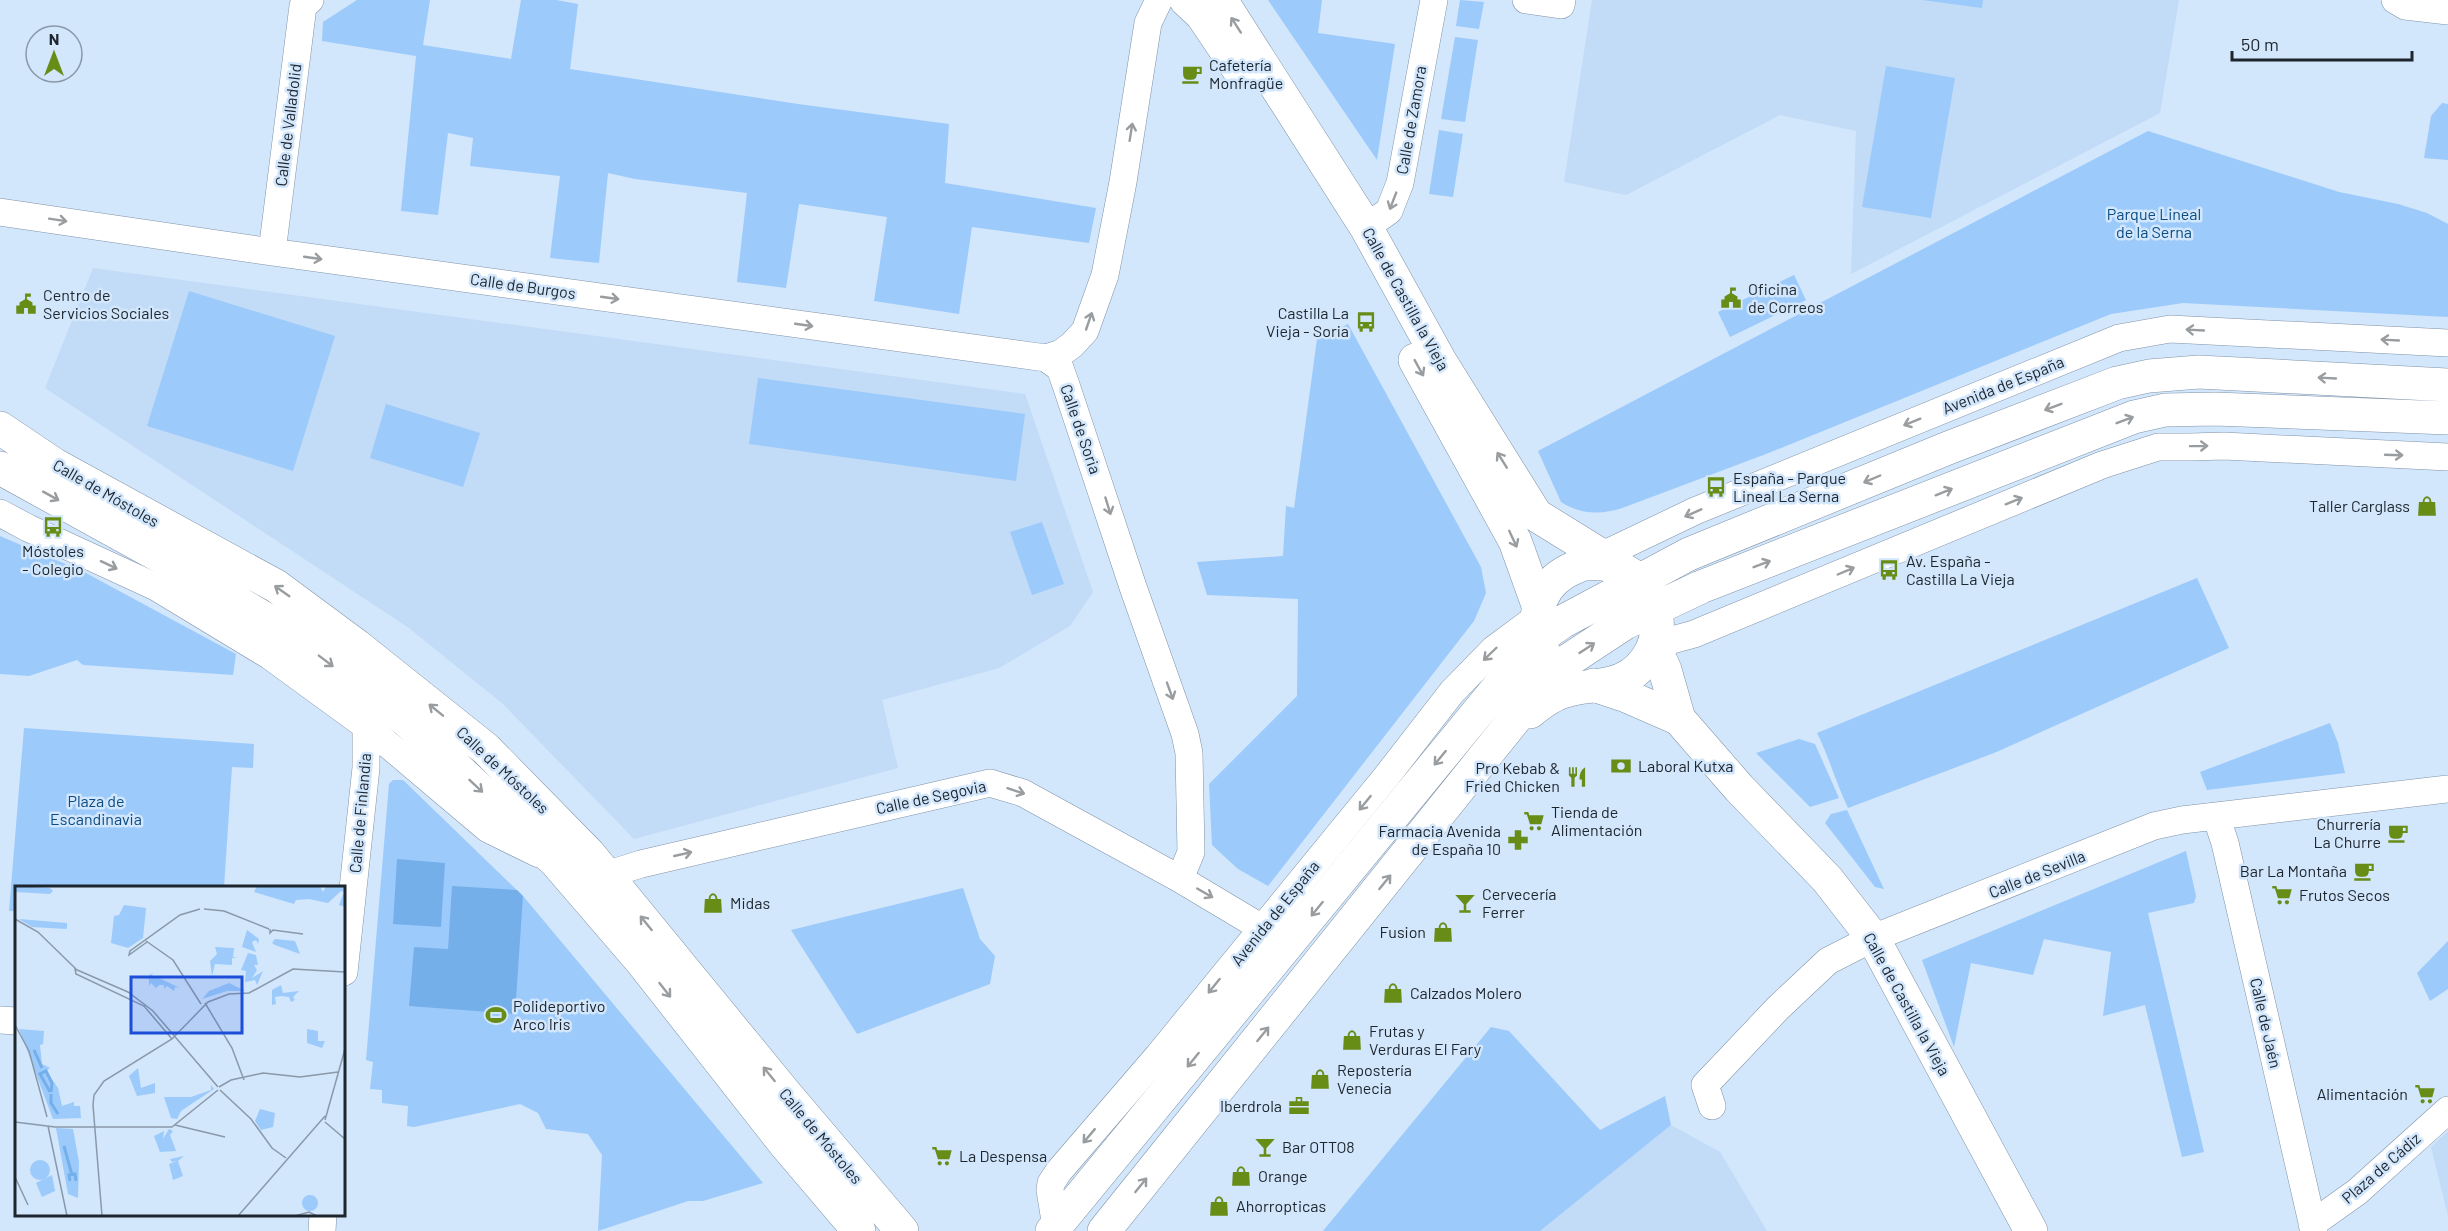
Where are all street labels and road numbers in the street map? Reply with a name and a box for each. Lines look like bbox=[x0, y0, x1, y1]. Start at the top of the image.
street label: Calle de Valladolid bbox=[271, 62, 304, 187]
street label: Calle de Zamora bbox=[1392, 64, 1429, 176]
street label: Calle de Castilla la Vieja bbox=[1359, 224, 1454, 374]
street label: Calle de Burgos bbox=[469, 269, 577, 302]
street label: Avenida de España bbox=[1939, 351, 2066, 418]
street label: Calle de Soria bbox=[1057, 382, 1106, 476]
street label: Calle de Móstoles bbox=[50, 455, 163, 531]
street label: Calle de Móstoles bbox=[453, 722, 553, 817]
street label: Calle de Finlandia bbox=[345, 752, 374, 874]
street label: Calle de Segovia bbox=[874, 776, 988, 817]
street label: Calle de Sevilla bbox=[1986, 846, 2088, 901]
street label: Avenida de España bbox=[1226, 856, 1323, 969]
street label: Calle de Castilla la Vieja bbox=[1860, 929, 1955, 1079]
street label: Calle de Jaén bbox=[2247, 976, 2286, 1070]
street label: Calle de Móstoles bbox=[776, 1084, 867, 1187]
street label: Plaza de Cádiz bbox=[2338, 1128, 2424, 1207]

